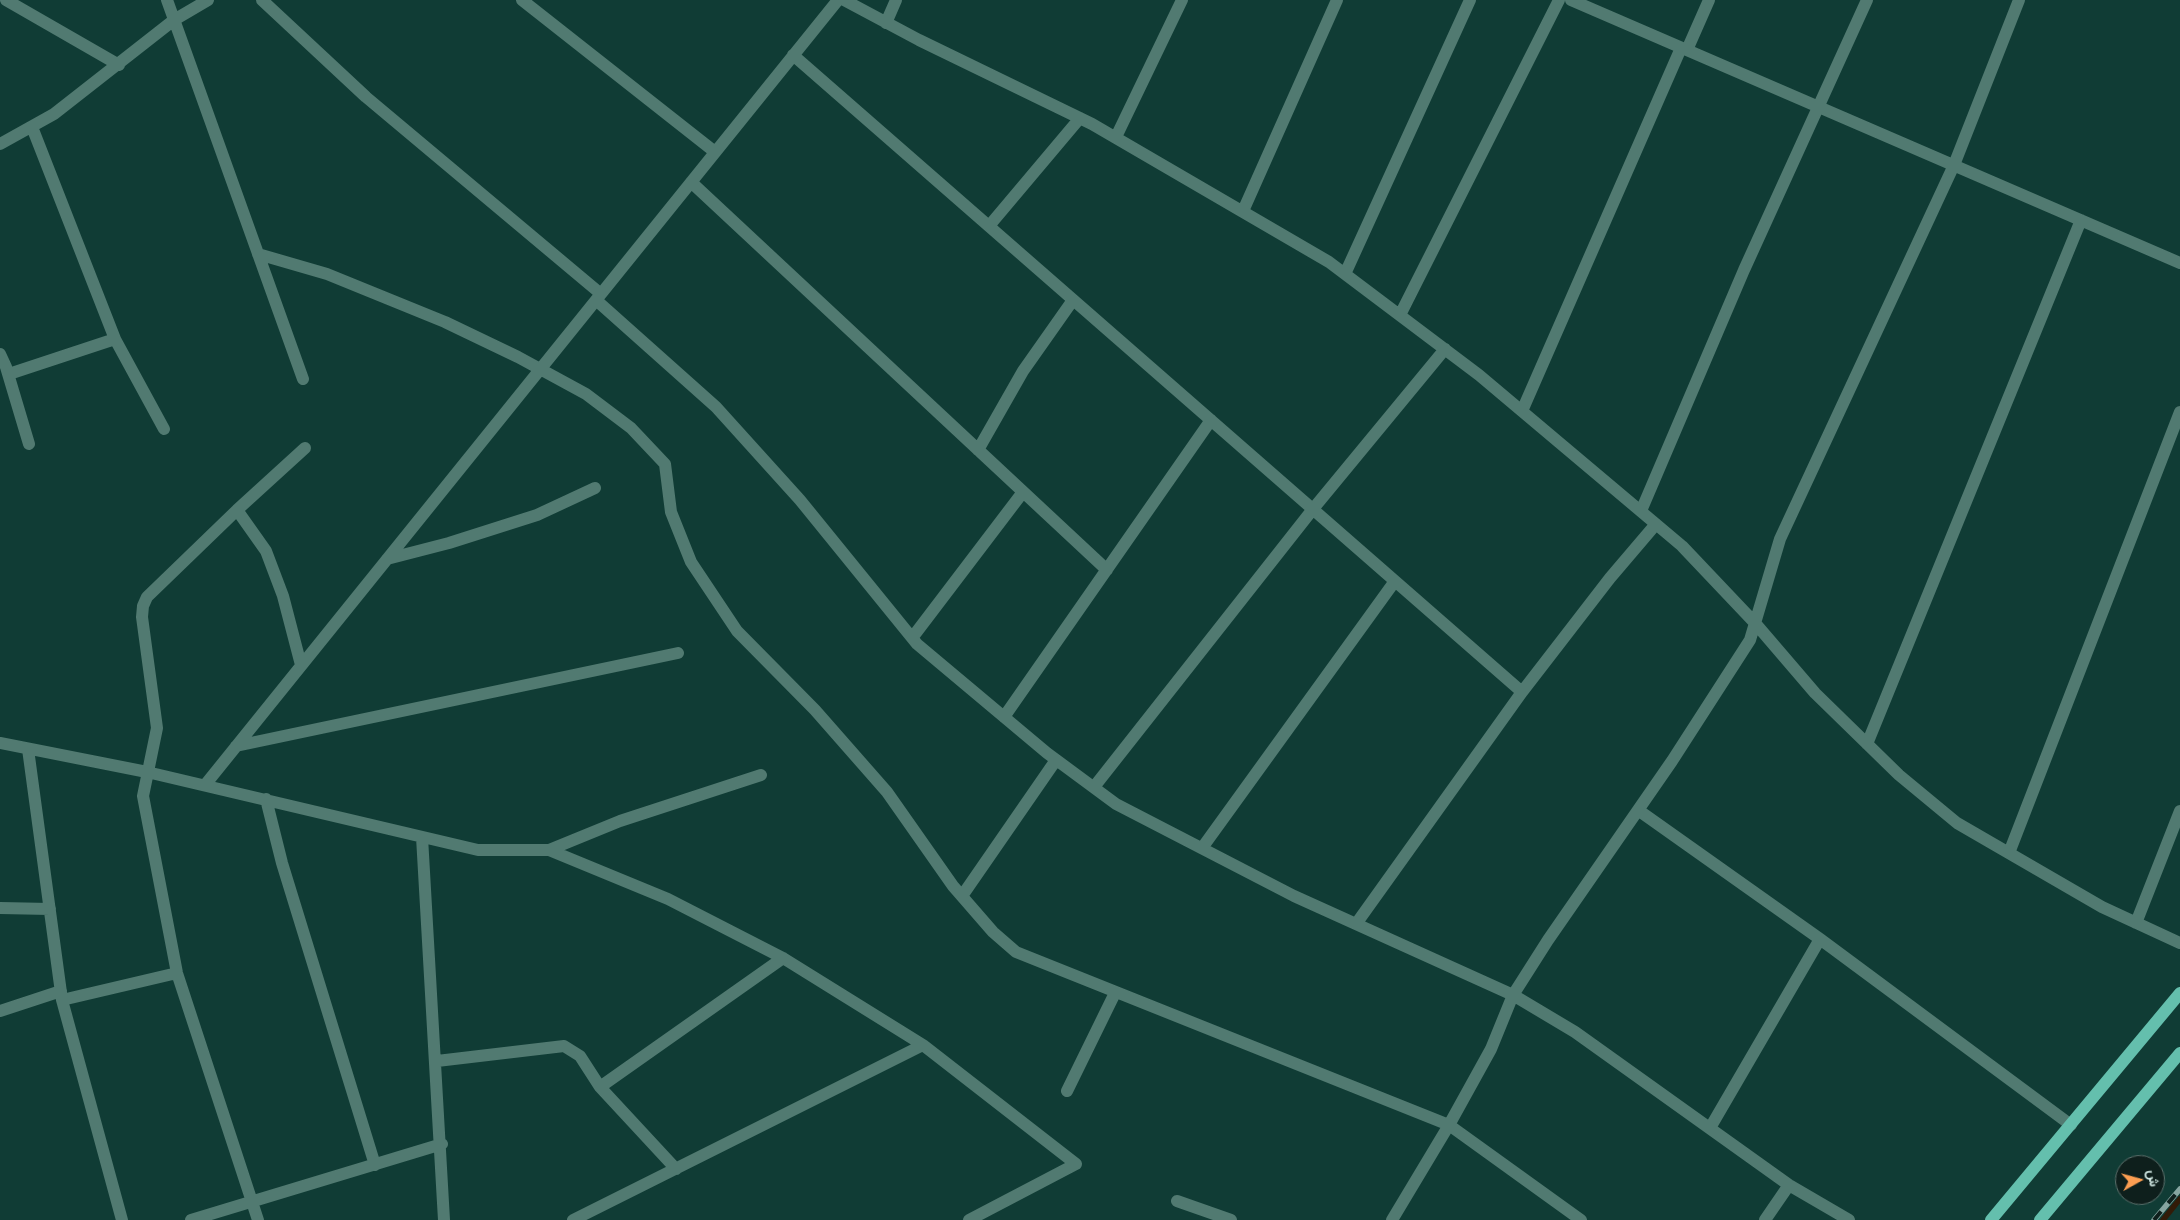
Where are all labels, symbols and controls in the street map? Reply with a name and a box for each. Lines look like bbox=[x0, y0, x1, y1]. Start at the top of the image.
north arrow bbox=[2115, 1155, 2165, 1205]
text: ش bbox=[2145, 1169, 2163, 1188]

